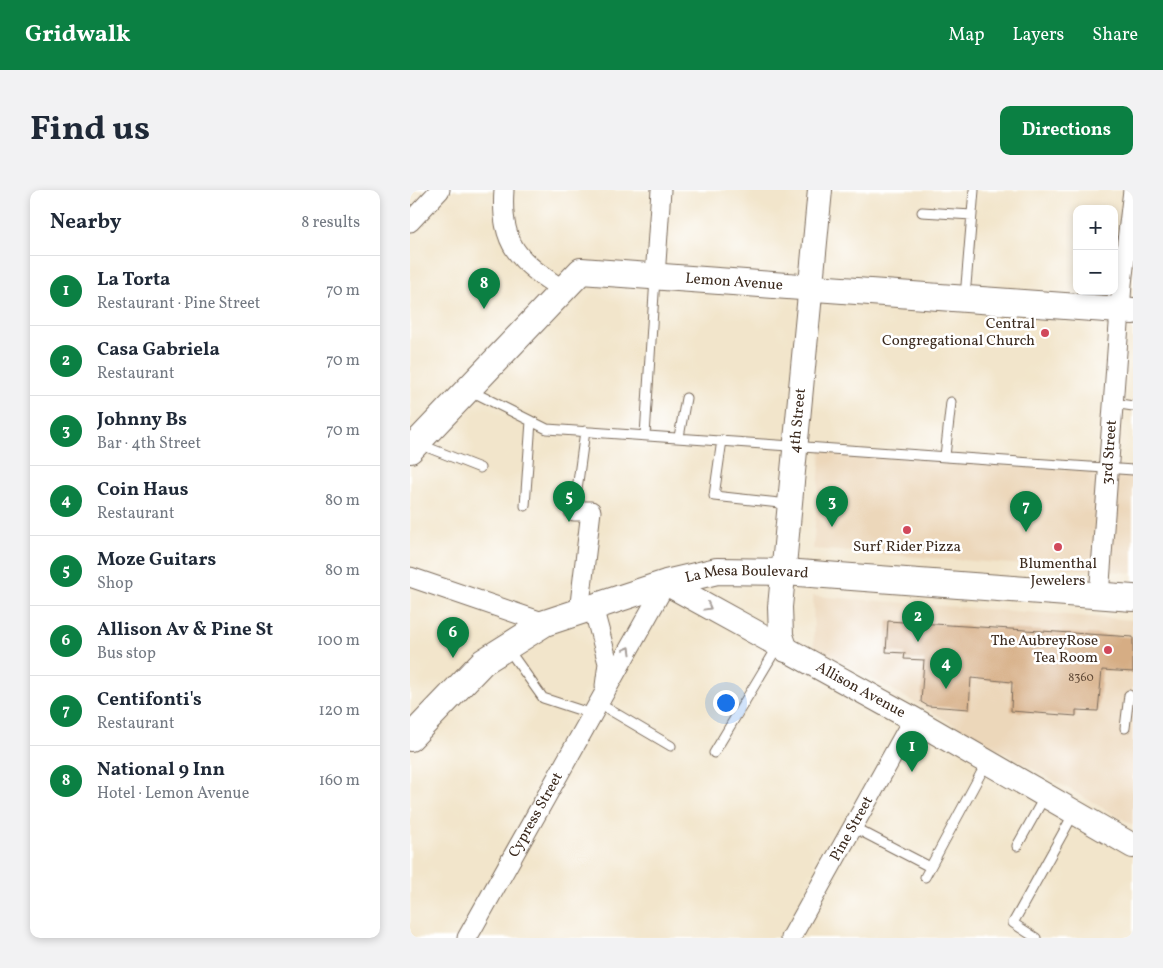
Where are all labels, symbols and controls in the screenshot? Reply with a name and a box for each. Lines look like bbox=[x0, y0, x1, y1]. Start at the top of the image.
text: Gridwalk bbox=[25, 18, 131, 52]
text: Map bbox=[948, 23, 984, 48]
text: Layers bbox=[1012, 23, 1064, 48]
text: Share bbox=[1092, 23, 1138, 48]
text: Find us bbox=[30, 106, 150, 154]
button: Directions bbox=[1000, 106, 1133, 155]
map controls bbox=[1073, 205, 1118, 295]
button: + bbox=[1073, 205, 1118, 250]
text: Nearby bbox=[50, 208, 121, 237]
text: 8 results bbox=[301, 212, 360, 234]
button: − bbox=[1073, 250, 1118, 295]
text: La Torta bbox=[97, 267, 170, 293]
pin: 8 bbox=[468, 268, 500, 309]
street label: Lemon Avenue bbox=[684, 268, 784, 296]
text: 1 bbox=[63, 280, 69, 302]
text: 70 m bbox=[326, 280, 360, 302]
text: Restaurant · Pine Street bbox=[97, 293, 260, 315]
place label: Central Congregational Church bbox=[882, 314, 1035, 352]
marker: Central Congregational Church bbox=[1039, 327, 1051, 339]
text: Casa Gabriela bbox=[97, 337, 220, 363]
text: 2 bbox=[62, 350, 70, 372]
text: 70 m bbox=[326, 350, 360, 372]
text: Restaurant bbox=[97, 363, 175, 385]
street label: 4th Street bbox=[784, 387, 811, 454]
text: Johnny Bs bbox=[97, 407, 187, 433]
street label: 3rd Street bbox=[1097, 419, 1122, 485]
text: 3 bbox=[62, 420, 70, 442]
text: 70 m bbox=[326, 420, 360, 442]
text: Bar · 4th Street bbox=[97, 433, 201, 455]
text: Coin Haus bbox=[97, 477, 188, 503]
pin: 5 bbox=[553, 481, 585, 522]
pin: 3 bbox=[816, 486, 848, 527]
text: 4 bbox=[61, 490, 71, 512]
text: 80 m bbox=[325, 490, 360, 512]
pin: 7 bbox=[1010, 491, 1042, 532]
text: Restaurant bbox=[97, 503, 175, 525]
marker: Surf Rider Pizza bbox=[901, 524, 913, 536]
place label: Surf Rider Pizza bbox=[853, 537, 961, 558]
marker: Blumenthal Jewelers bbox=[1052, 541, 1064, 553]
text: Moze Guitars bbox=[97, 547, 216, 573]
place label: Blumenthal Jewelers bbox=[1019, 554, 1097, 592]
text: 5 bbox=[62, 560, 70, 582]
text: 80 m bbox=[325, 560, 360, 582]
street label: La Mesa Boulevard bbox=[683, 561, 809, 589]
text: Shop bbox=[97, 573, 133, 595]
one-way arrow bbox=[703, 601, 712, 611]
pin: 2 bbox=[902, 601, 934, 642]
text: Allison Av & Pine St bbox=[97, 617, 273, 643]
pin: 6 bbox=[437, 617, 469, 658]
text: 6 bbox=[62, 630, 70, 652]
text: 100 m bbox=[317, 630, 360, 652]
place label: The AubreyRose Tea Room bbox=[991, 631, 1098, 669]
text: Bus stop bbox=[97, 643, 156, 665]
marker: The AubreyRose Tea Room bbox=[1102, 644, 1114, 656]
one-way arrow bbox=[622, 646, 632, 655]
pin: 4 bbox=[930, 648, 962, 689]
street label: Allison Avenue bbox=[812, 657, 909, 723]
house number: 8360 bbox=[1068, 670, 1094, 686]
text: Centifonti's bbox=[97, 687, 202, 713]
your location bbox=[713, 690, 739, 716]
text: 7 bbox=[62, 700, 70, 722]
text: 120 m bbox=[318, 700, 360, 722]
text: Restaurant bbox=[97, 713, 175, 735]
pin: 1 bbox=[896, 731, 928, 772]
text: National 9 Inn bbox=[97, 757, 225, 783]
street label: Cypress Street bbox=[504, 769, 568, 861]
text: 8 bbox=[62, 770, 70, 792]
text: 160 m bbox=[319, 770, 360, 792]
text: Hotel · Lemon Avenue bbox=[97, 783, 249, 805]
street label: Pine Street bbox=[825, 792, 878, 865]

